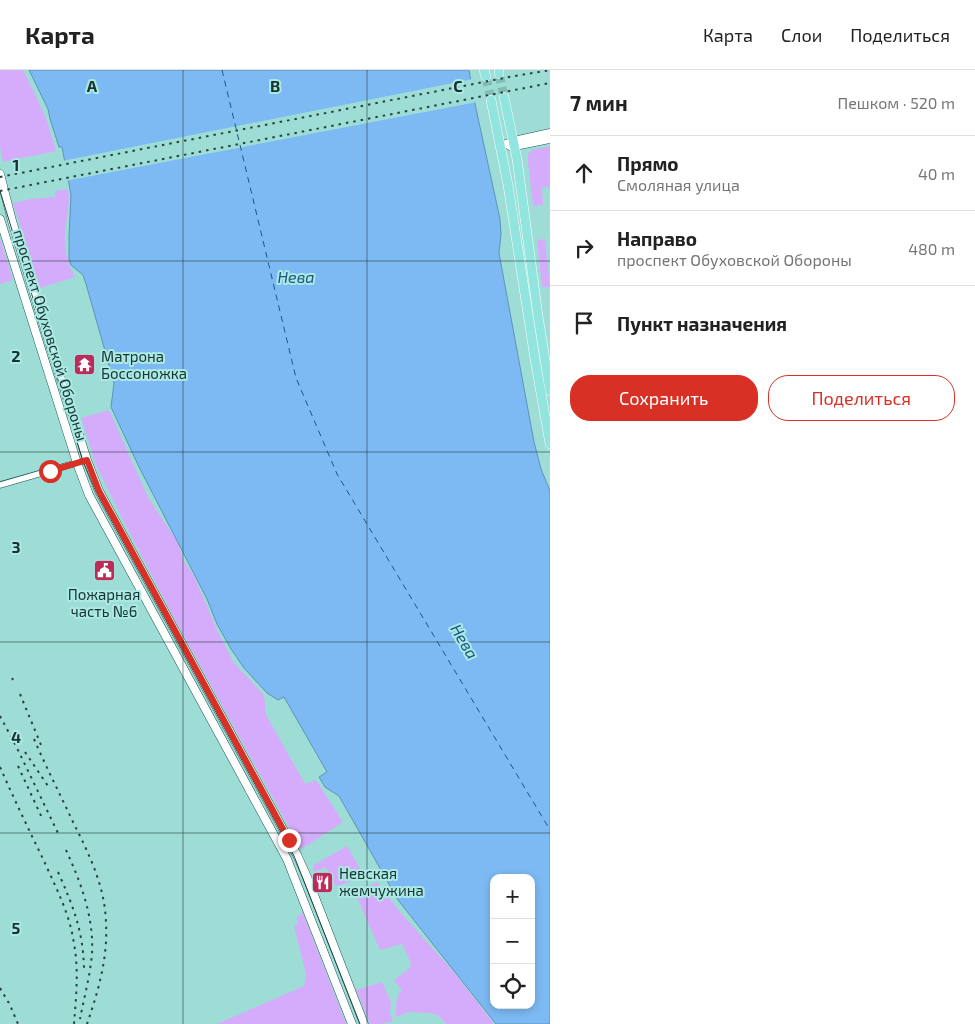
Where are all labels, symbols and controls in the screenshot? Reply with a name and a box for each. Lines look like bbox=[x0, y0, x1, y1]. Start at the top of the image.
text: Карта bbox=[25, 20, 95, 49]
text: Карта bbox=[703, 24, 753, 46]
text: Слои bbox=[781, 24, 822, 46]
text: Поделиться bbox=[850, 24, 950, 46]
text: A bbox=[87, 76, 98, 95]
text: B bbox=[270, 76, 280, 95]
text: C bbox=[453, 76, 463, 95]
text: 7 мин bbox=[570, 90, 628, 115]
text: Пешком · 520 m bbox=[837, 93, 955, 112]
text: Прямо bbox=[617, 152, 679, 175]
text: 1 bbox=[13, 155, 19, 174]
icon: ahead bbox=[570, 159, 598, 187]
text: 40 m bbox=[918, 164, 955, 183]
text: Смоляная улица bbox=[617, 175, 740, 194]
street label: проспект Обуховской Обороны bbox=[9, 227, 92, 443]
text: Направо bbox=[617, 227, 697, 250]
icon: right bbox=[570, 234, 598, 262]
text: 480 m bbox=[908, 239, 955, 258]
text: проспект Обуховской Обороны bbox=[617, 250, 852, 269]
water label: Нева bbox=[277, 267, 315, 286]
icon: arrive bbox=[570, 309, 598, 337]
text: Пункт назначения bbox=[617, 312, 787, 335]
text: 2 bbox=[11, 346, 21, 365]
place label: Матрона Боссоножка bbox=[101, 347, 187, 382]
temple icon: Матрона Боссоножка bbox=[73, 353, 97, 377]
button: Сохранить bbox=[570, 375, 758, 421]
button: Поделиться bbox=[768, 375, 955, 421]
route start bbox=[39, 460, 62, 483]
text: 3 bbox=[11, 537, 21, 556]
public building icon: Пожарная часть №6 bbox=[92, 559, 116, 583]
place label: Пожарная часть №6 bbox=[68, 585, 140, 620]
water label: Нева bbox=[447, 620, 483, 662]
text: 4 bbox=[11, 727, 21, 746]
route end bbox=[278, 829, 301, 852]
place label: Невская жемчужина bbox=[339, 864, 424, 900]
restaurant icon: Невская жемчужина bbox=[311, 870, 335, 894]
map controls bbox=[490, 874, 535, 1009]
button: + bbox=[490, 874, 535, 919]
text: 5 bbox=[12, 918, 21, 937]
button: − bbox=[490, 919, 535, 964]
button: locate bbox=[490, 964, 535, 1009]

